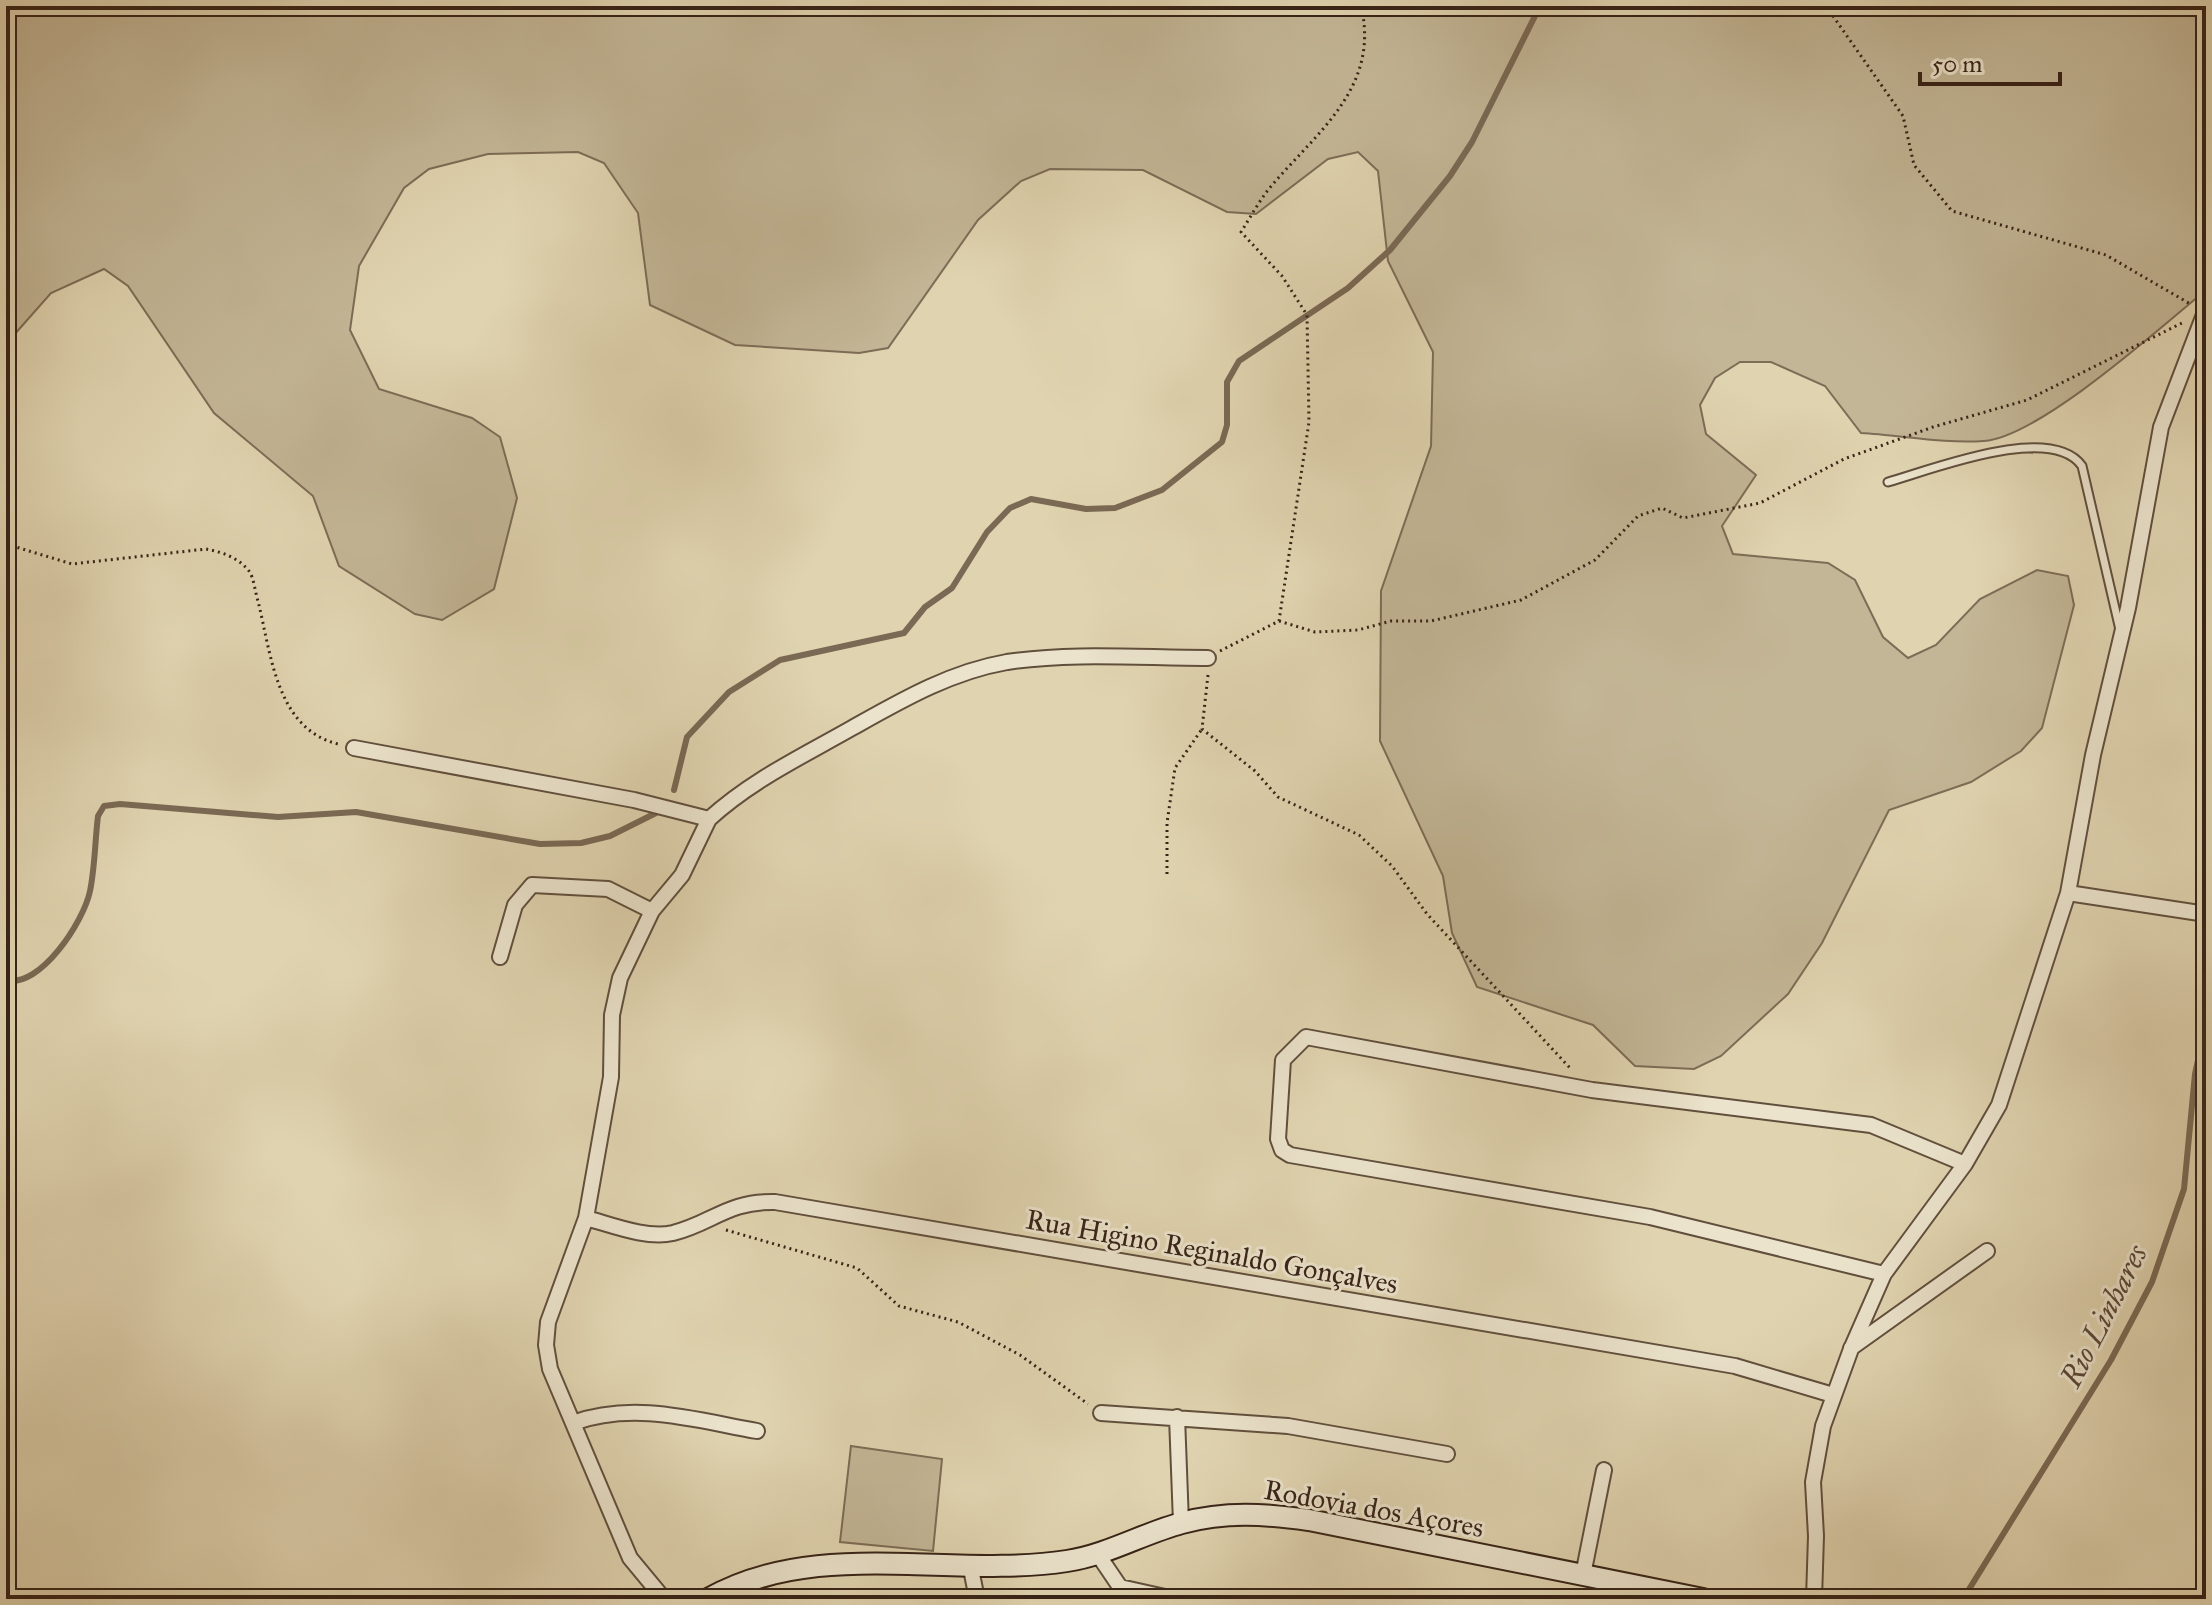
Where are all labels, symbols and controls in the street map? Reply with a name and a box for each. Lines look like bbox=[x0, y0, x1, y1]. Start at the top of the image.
scale bar bbox=[1920, 36, 2060, 86]
text: 50 m bbox=[1932, 49, 1982, 79]
street label: Rua Higino Reginaldo Gonçalves bbox=[1023, 1202, 1401, 1301]
water label: Rio Linhares bbox=[2052, 1238, 2156, 1394]
street label: Rodovia dos Açores bbox=[1261, 1472, 1487, 1545]

